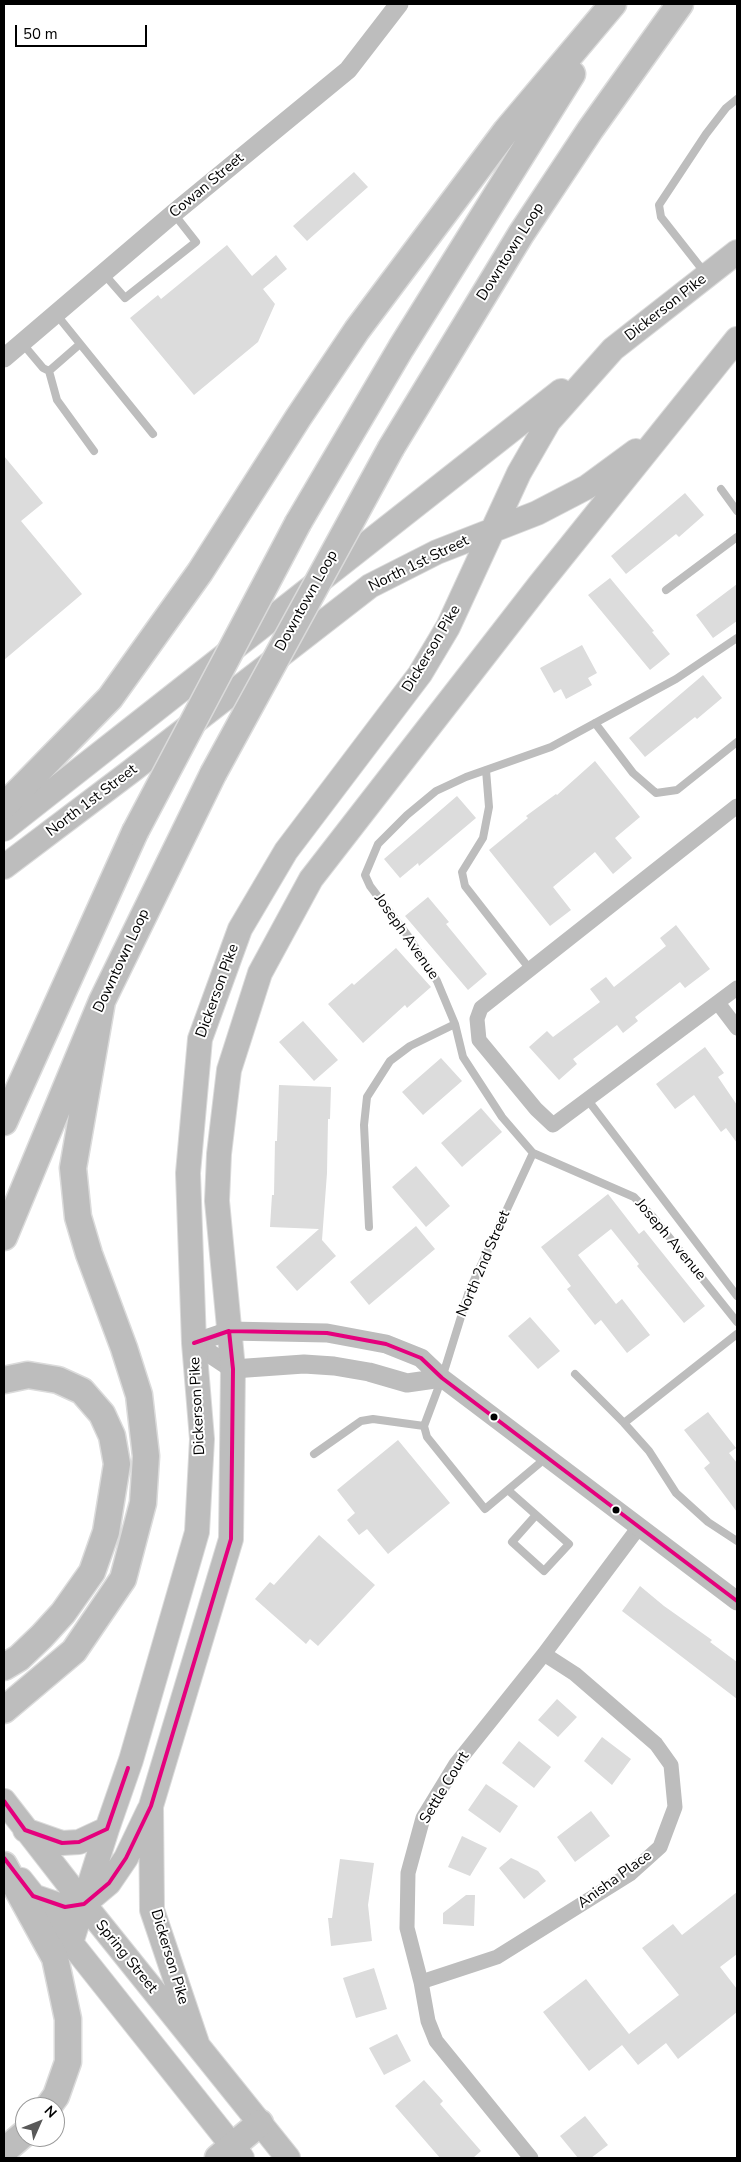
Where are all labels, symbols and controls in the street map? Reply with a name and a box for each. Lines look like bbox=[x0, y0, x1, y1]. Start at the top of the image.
scale bar bbox=[18, 15, 150, 47]
text: 50 m bbox=[23, 24, 58, 44]
street label: Cowan Street bbox=[166, 150, 248, 222]
street label: Downtown Loop bbox=[474, 200, 548, 304]
street label: Dickerson Pike bbox=[622, 271, 710, 345]
street label: North 1st Street bbox=[366, 532, 472, 596]
street label: Downtown Loop bbox=[272, 547, 342, 655]
street label: Dickerson Pike bbox=[399, 602, 465, 696]
street label: North 1st Street bbox=[43, 761, 141, 841]
street label: Joseph Avenue bbox=[370, 891, 442, 983]
street label: Downtown Loop bbox=[90, 906, 154, 1016]
street label: Dickerson Pike bbox=[193, 942, 243, 1040]
street label: Joseph Avenue bbox=[631, 1196, 709, 1284]
street label: North 2nd Street bbox=[453, 1208, 515, 1320]
street label: Dickerson Pike bbox=[186, 1356, 210, 1456]
unlabelled marker bbox=[489, 1412, 499, 1422]
unlabelled marker bbox=[611, 1505, 621, 1515]
street label: Settle Court bbox=[416, 1749, 474, 1827]
street label: Anisha Place bbox=[574, 1847, 656, 1913]
street label: Dickerson Pike bbox=[146, 1907, 192, 2007]
street label: Spring Street bbox=[91, 1917, 161, 1997]
north arrow bbox=[15, 2097, 65, 2147]
text: N bbox=[40, 2102, 61, 2122]

